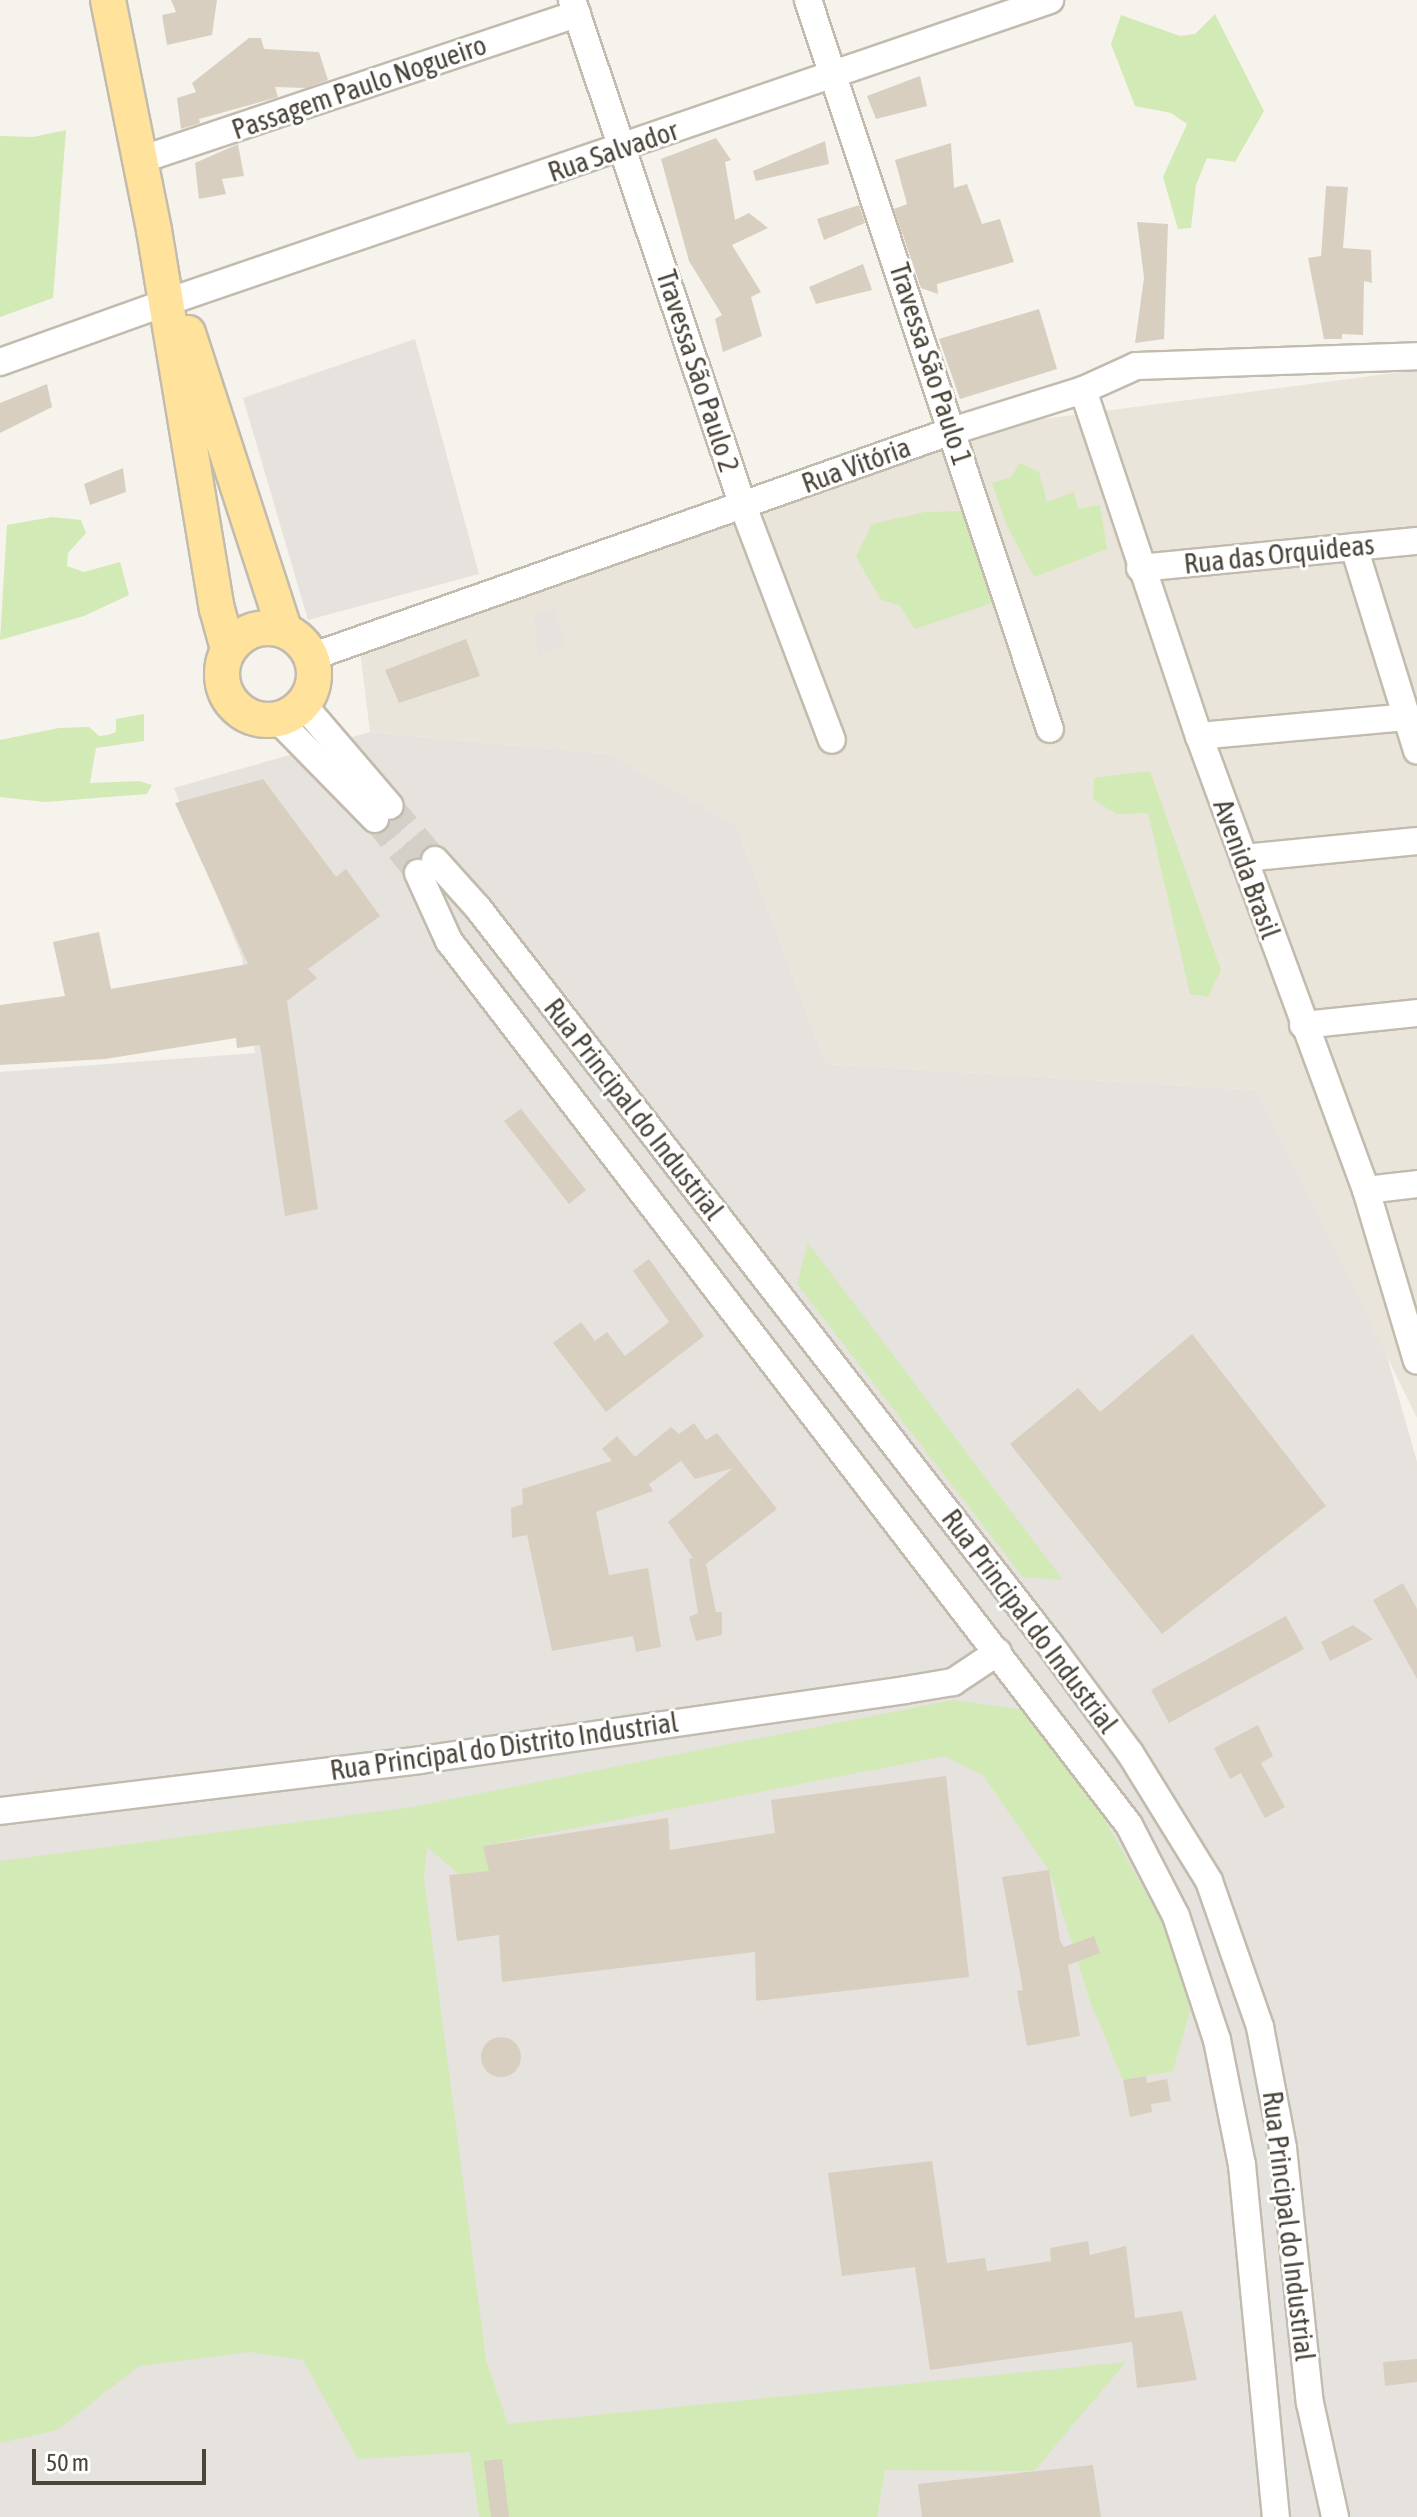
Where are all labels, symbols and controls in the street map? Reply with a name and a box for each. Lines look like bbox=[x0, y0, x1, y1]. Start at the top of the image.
street label: Passagem Paulo Nogueiro bbox=[227, 28, 491, 146]
street label: Rua Salvador bbox=[544, 113, 682, 189]
street label: Travessa São Paulo 1 bbox=[882, 259, 980, 469]
street label: Travessa São Paulo 2 bbox=[649, 266, 747, 476]
street label: Rua Vitória bbox=[797, 430, 915, 500]
street label: Rua das Orquideas bbox=[1182, 527, 1376, 581]
street label: Avenida Brasil bbox=[1206, 795, 1288, 943]
street label: Rua Principal do Industrial bbox=[537, 992, 731, 1226]
street label: Rua Principal do Industrial bbox=[935, 1502, 1125, 1740]
street label: Rua Principal do Distrito Industrial bbox=[328, 1705, 680, 1787]
street label: Rua Principal do Industrial bbox=[1256, 2089, 1322, 2363]
scale bar bbox=[36, 2433, 210, 2483]
text: 50 m bbox=[46, 2449, 89, 2476]

